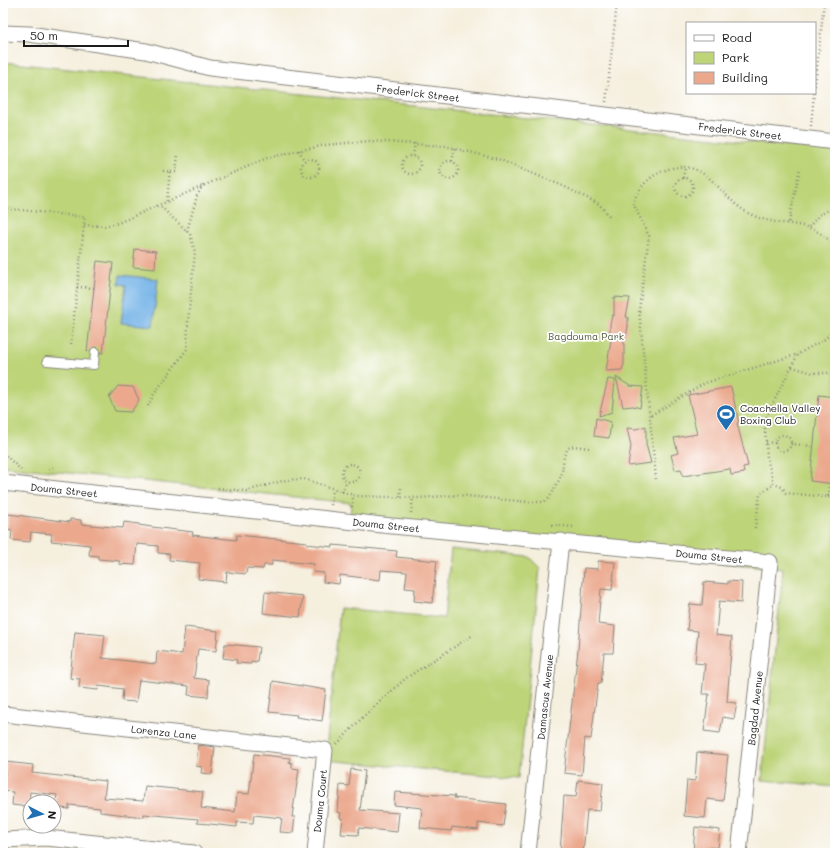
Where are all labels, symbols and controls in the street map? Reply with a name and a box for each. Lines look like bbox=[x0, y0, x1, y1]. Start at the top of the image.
scale bar bbox=[24, 22, 128, 48]
legend bbox=[686, 22, 816, 94]
text: 50 m bbox=[30, 27, 58, 43]
text: Road bbox=[722, 29, 752, 45]
text: Park bbox=[722, 49, 749, 65]
text: Building bbox=[722, 69, 768, 85]
street label: Frederick Street bbox=[376, 81, 460, 105]
street label: Frederick Street bbox=[698, 119, 782, 143]
park label: Bagdouma Park bbox=[548, 329, 624, 343]
place label: Coachella Valley Boxing Club bbox=[740, 401, 821, 427]
sports icon: Coachella Valley Boxing Club bbox=[715, 403, 737, 431]
street label: Douma Street bbox=[30, 480, 98, 500]
street label: Douma Street bbox=[352, 515, 420, 535]
street label: Douma Street bbox=[675, 546, 743, 566]
street label: Damascus Avenue bbox=[534, 653, 556, 741]
street label: Bagdad Avenue bbox=[744, 670, 766, 746]
street label: Lorenza Lane bbox=[130, 722, 198, 742]
street label: Douma Court bbox=[310, 769, 330, 833]
north arrow bbox=[22, 794, 62, 834]
text: N bbox=[45, 810, 60, 820]

